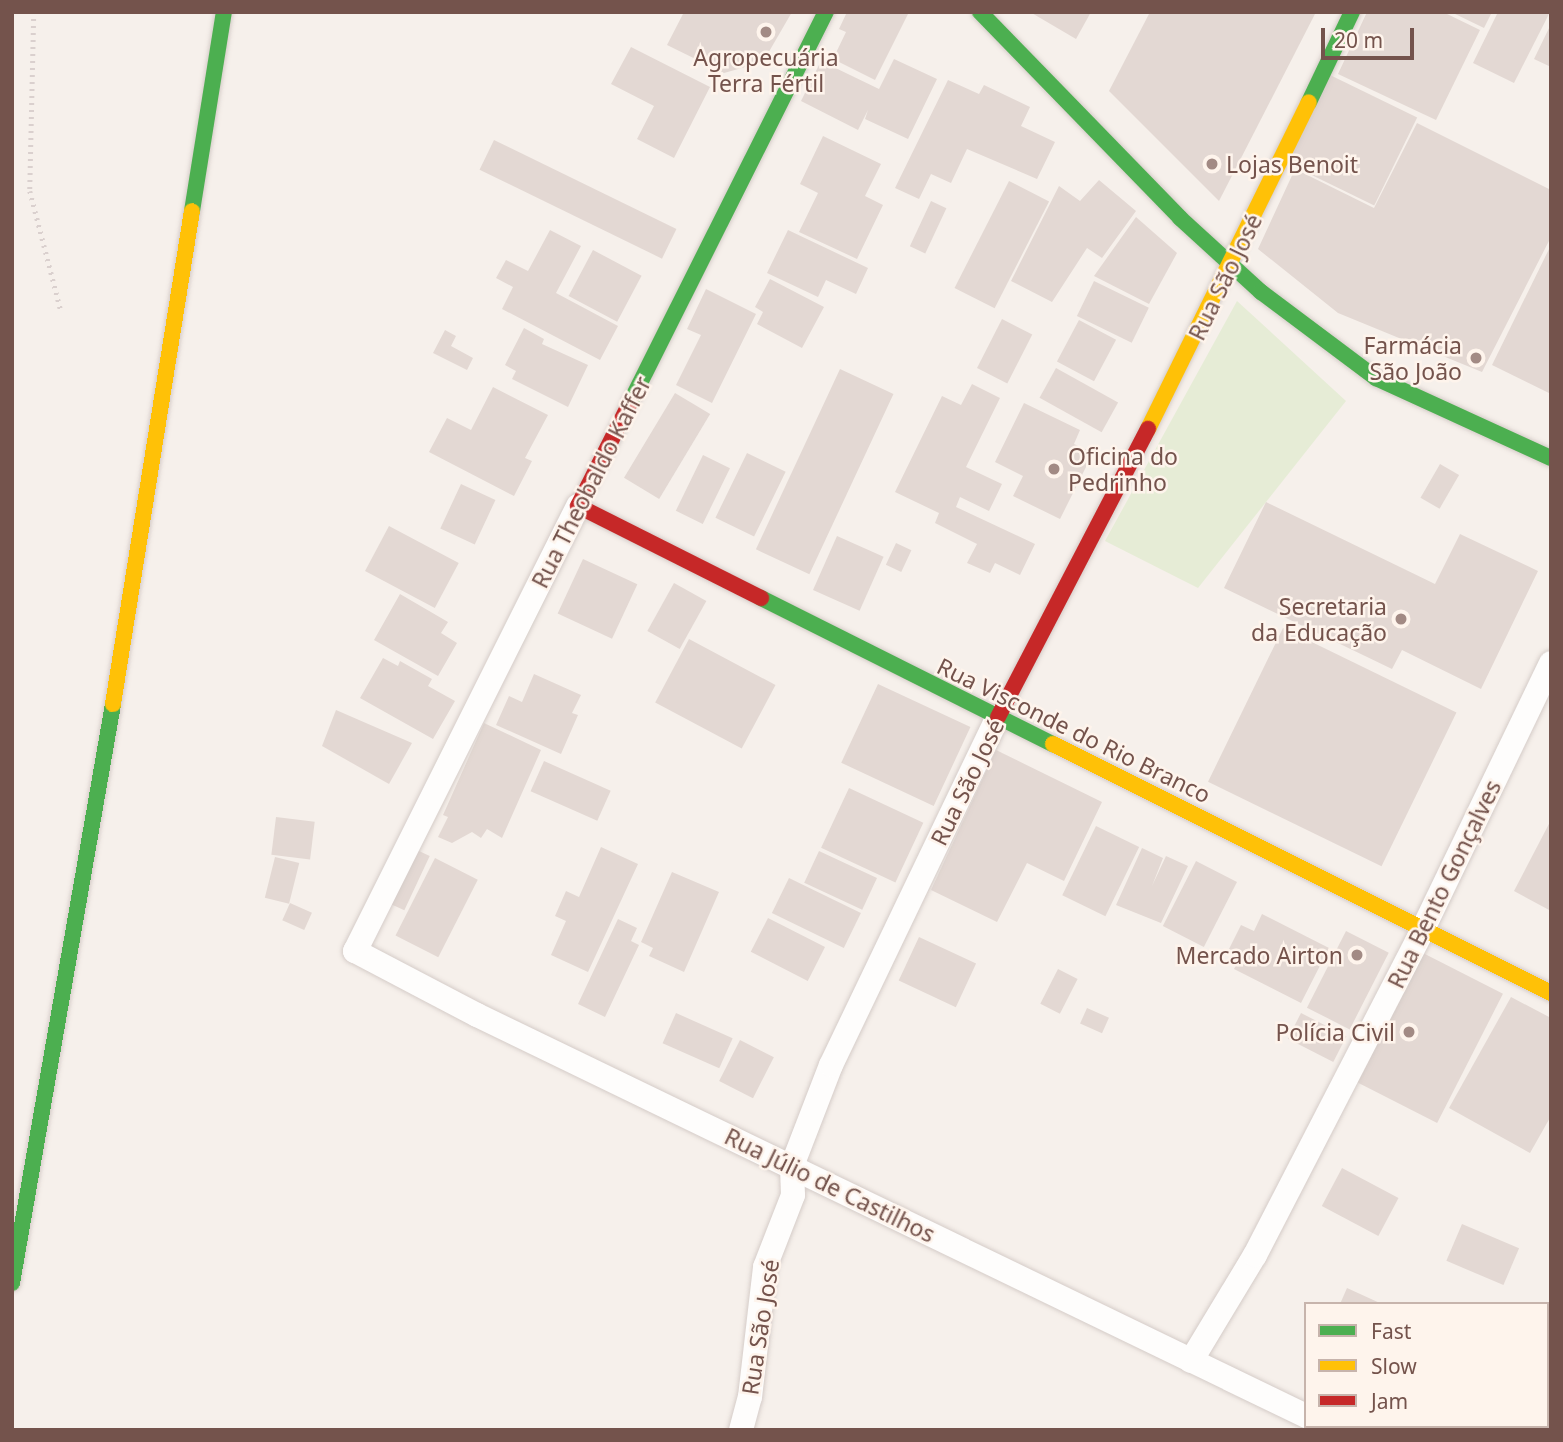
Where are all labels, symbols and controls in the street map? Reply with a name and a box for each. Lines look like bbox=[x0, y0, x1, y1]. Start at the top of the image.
scale bar bbox=[1325, 14, 1418, 58]
marker: Agropecuária Terra Fértil bbox=[758, 24, 774, 40]
text: 20 m bbox=[1334, 26, 1383, 54]
place label: Agropecuária Terra Fértil bbox=[693, 43, 839, 97]
place label: Lojas Benoit bbox=[1226, 150, 1358, 178]
marker: Lojas Benoit bbox=[1204, 156, 1220, 172]
street label: Rua São José bbox=[1183, 209, 1267, 345]
place label: Farmácia São João bbox=[1363, 331, 1462, 385]
marker: Farmácia São João bbox=[1468, 350, 1484, 366]
street label: Rua Theobaldo Kaffer bbox=[526, 372, 656, 592]
place label: Oficina do Pedrinho bbox=[1068, 442, 1178, 496]
marker: Oficina do Pedrinho bbox=[1046, 461, 1062, 477]
place label: Secretaria da Educação bbox=[1251, 592, 1387, 646]
marker: Secretaria da Educação bbox=[1393, 611, 1409, 627]
street label: Rua Visconde do Rio Branco bbox=[933, 652, 1215, 808]
street label: Rua São José bbox=[925, 714, 1009, 850]
street label: Rua Bento Gonçalves bbox=[1382, 775, 1506, 993]
place label: Mercado Airton bbox=[1176, 941, 1343, 969]
marker: Mercado Airton bbox=[1349, 947, 1365, 963]
place label: Polícia Civil bbox=[1275, 1018, 1395, 1046]
marker: Polícia Civil bbox=[1401, 1024, 1417, 1040]
street label: Rua Júlio de Castilhos bbox=[720, 1122, 940, 1248]
street label: Rua São José bbox=[736, 1257, 784, 1397]
legend bbox=[1304, 1302, 1549, 1428]
text: Fast bbox=[1371, 1317, 1411, 1345]
text: Slow bbox=[1371, 1352, 1417, 1380]
text: Jam bbox=[1371, 1387, 1408, 1415]

